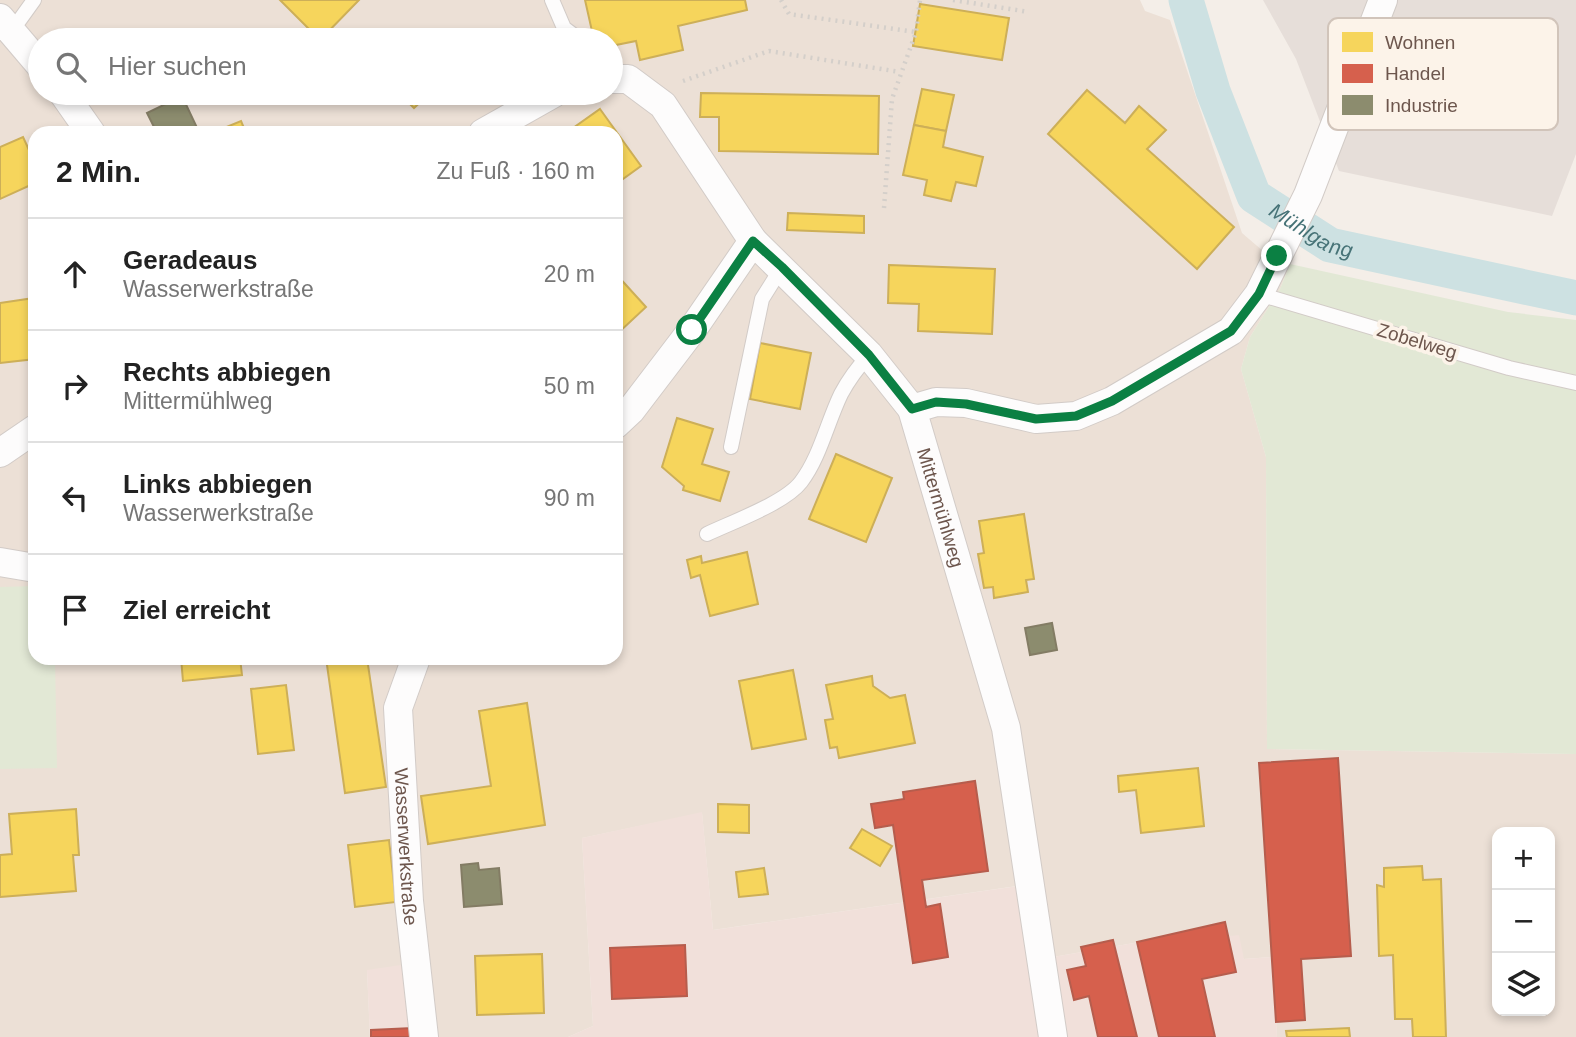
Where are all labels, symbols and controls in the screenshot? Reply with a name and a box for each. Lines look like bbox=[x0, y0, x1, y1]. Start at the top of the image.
legend bbox=[1328, 18, 1558, 130]
search box bbox=[28, 28, 623, 105]
text: Wohnen bbox=[1385, 32, 1455, 53]
icon: search bbox=[52, 48, 90, 86]
text: Hier suchen bbox=[108, 51, 247, 81]
text: Handel bbox=[1385, 63, 1445, 84]
text: Industrie bbox=[1385, 95, 1458, 116]
text: 2 Min. bbox=[56, 155, 141, 188]
text: Zu Fuß · 160 m bbox=[437, 158, 595, 184]
water label: Mühlgang bbox=[1266, 198, 1355, 261]
route end bbox=[1261, 240, 1292, 271]
text: Geradeaus bbox=[123, 245, 257, 275]
icon: ahead bbox=[56, 255, 94, 293]
text: 20 m bbox=[544, 261, 595, 287]
text: Wasserwerkstraße bbox=[123, 276, 314, 302]
route start bbox=[676, 314, 707, 345]
street label: Zobelweg bbox=[1375, 319, 1459, 363]
text: Rechts abbiegen bbox=[123, 357, 331, 387]
icon: right bbox=[56, 367, 94, 405]
text: 50 m bbox=[544, 373, 595, 399]
text: Mittermühlweg bbox=[123, 388, 273, 414]
street label: Mittermühlweg bbox=[913, 445, 969, 570]
text: Links abbiegen bbox=[123, 469, 312, 499]
icon: left bbox=[56, 479, 94, 517]
text: 90 m bbox=[544, 485, 595, 511]
text: Wasserwerkstraße bbox=[123, 500, 314, 526]
icon: arrive bbox=[56, 591, 94, 629]
text: Ziel erreicht bbox=[123, 595, 270, 625]
street label: Wasserwerkstraße bbox=[391, 767, 422, 926]
map controls bbox=[1492, 827, 1555, 1016]
button: + bbox=[1492, 827, 1555, 890]
button: − bbox=[1492, 890, 1555, 953]
button: layers bbox=[1492, 953, 1555, 1016]

